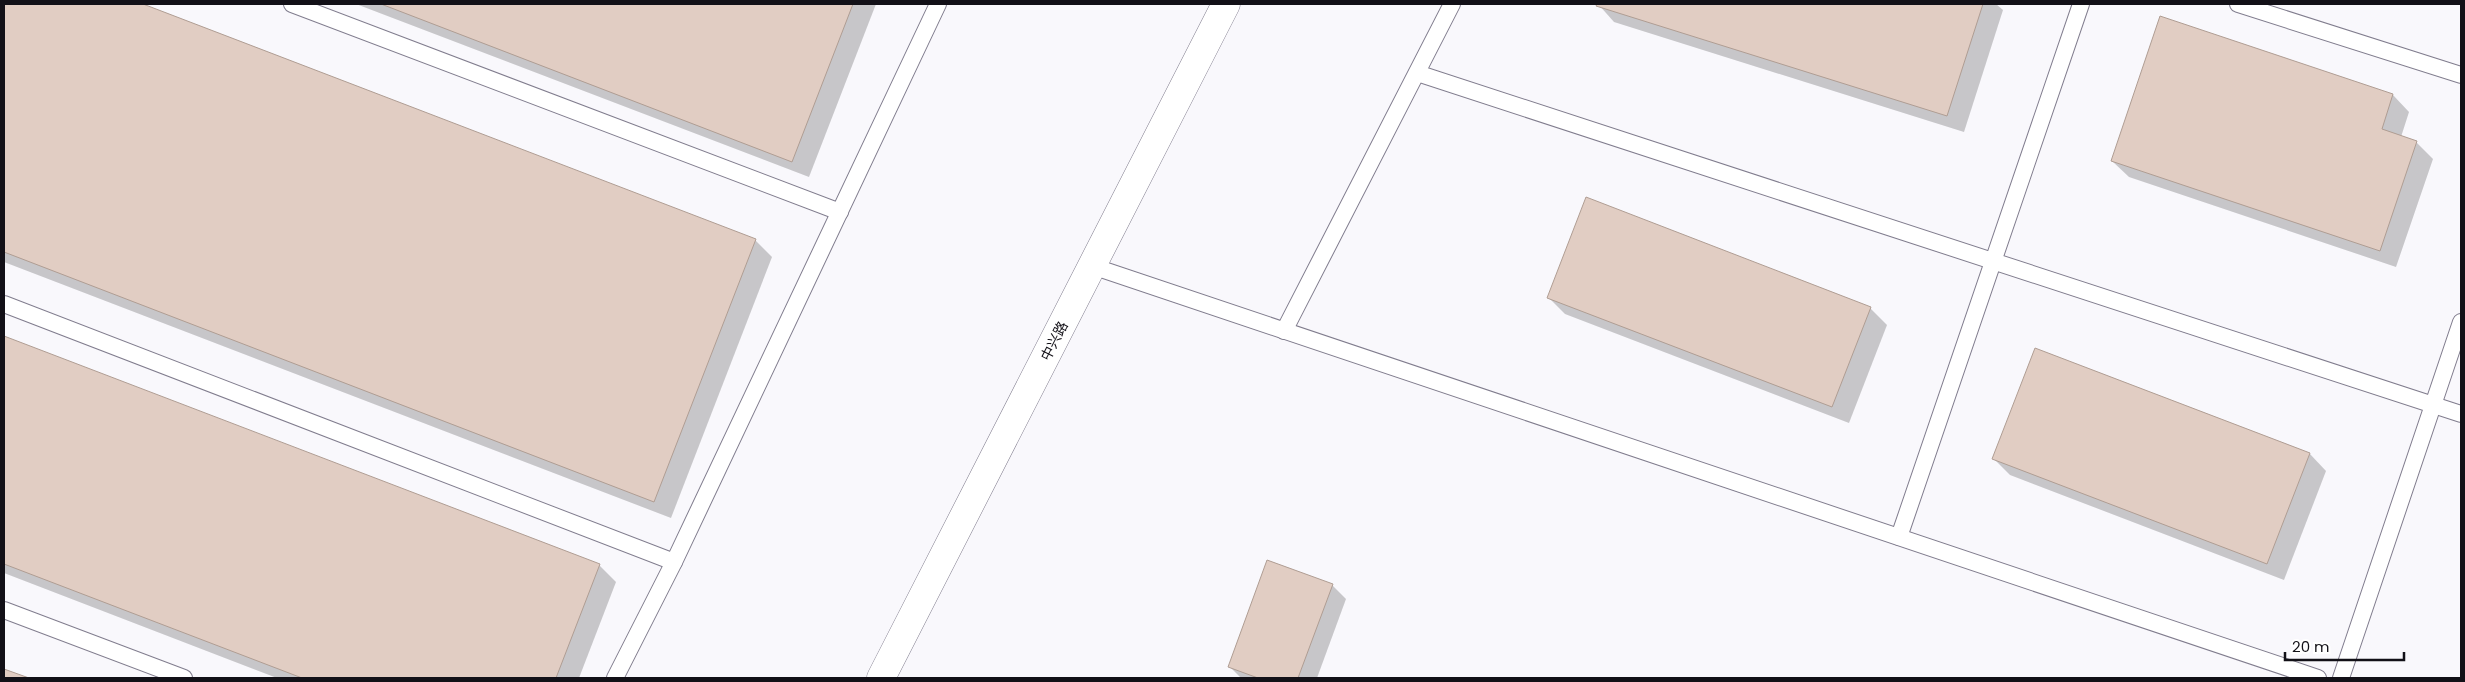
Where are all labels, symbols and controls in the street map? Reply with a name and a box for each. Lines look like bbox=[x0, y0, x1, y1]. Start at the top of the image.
street label: 中兴路 bbox=[1036, 318, 1072, 364]
scale bar bbox=[2285, 630, 2404, 662]
text: 20 m bbox=[2292, 636, 2330, 657]

